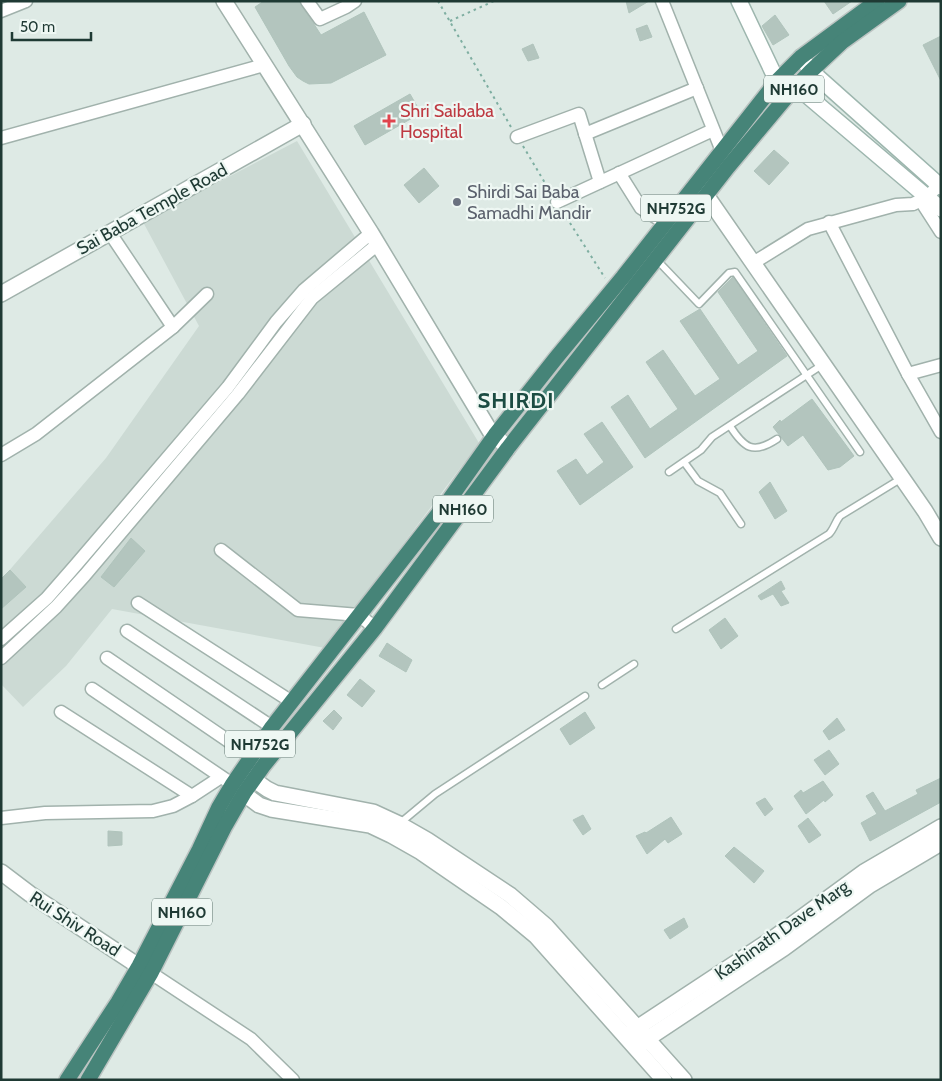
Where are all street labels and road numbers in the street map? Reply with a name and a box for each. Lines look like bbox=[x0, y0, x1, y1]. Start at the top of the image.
road number: NH160 bbox=[764, 76, 824, 102]
street label: Sai Baba Temple Road bbox=[73, 158, 231, 260]
road number: NH752G bbox=[641, 194, 711, 222]
road number: NH160 bbox=[433, 496, 493, 522]
road number: NH752G bbox=[225, 731, 295, 758]
street label: Kashinath Dave Marg bbox=[710, 875, 854, 985]
street label: Rui Shiv Road bbox=[25, 886, 125, 962]
road number: NH160 bbox=[152, 899, 212, 926]

